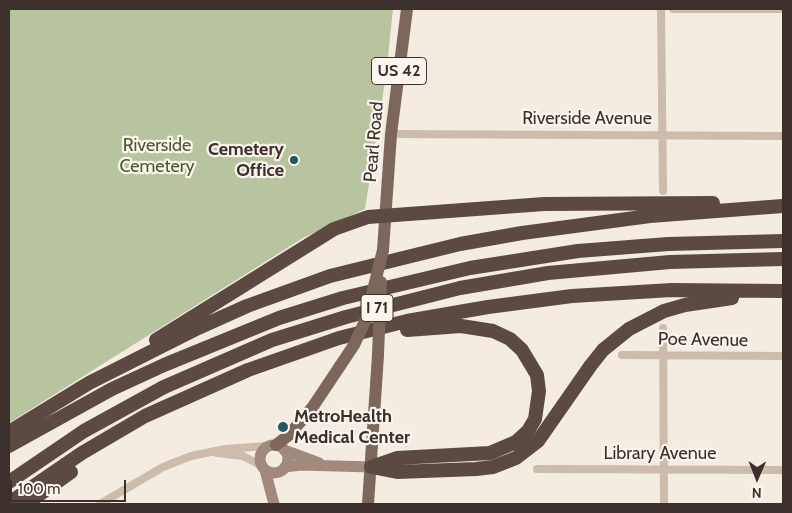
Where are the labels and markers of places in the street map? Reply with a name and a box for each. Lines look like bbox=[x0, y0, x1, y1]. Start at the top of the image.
place label: Cemetery Office bbox=[208, 139, 284, 182]
marker: Cemetery Office bbox=[288, 154, 300, 166]
place label: MetroHealth Medical Center bbox=[294, 406, 410, 448]
marker: MetroHealth Medical Center bbox=[276, 420, 290, 434]

